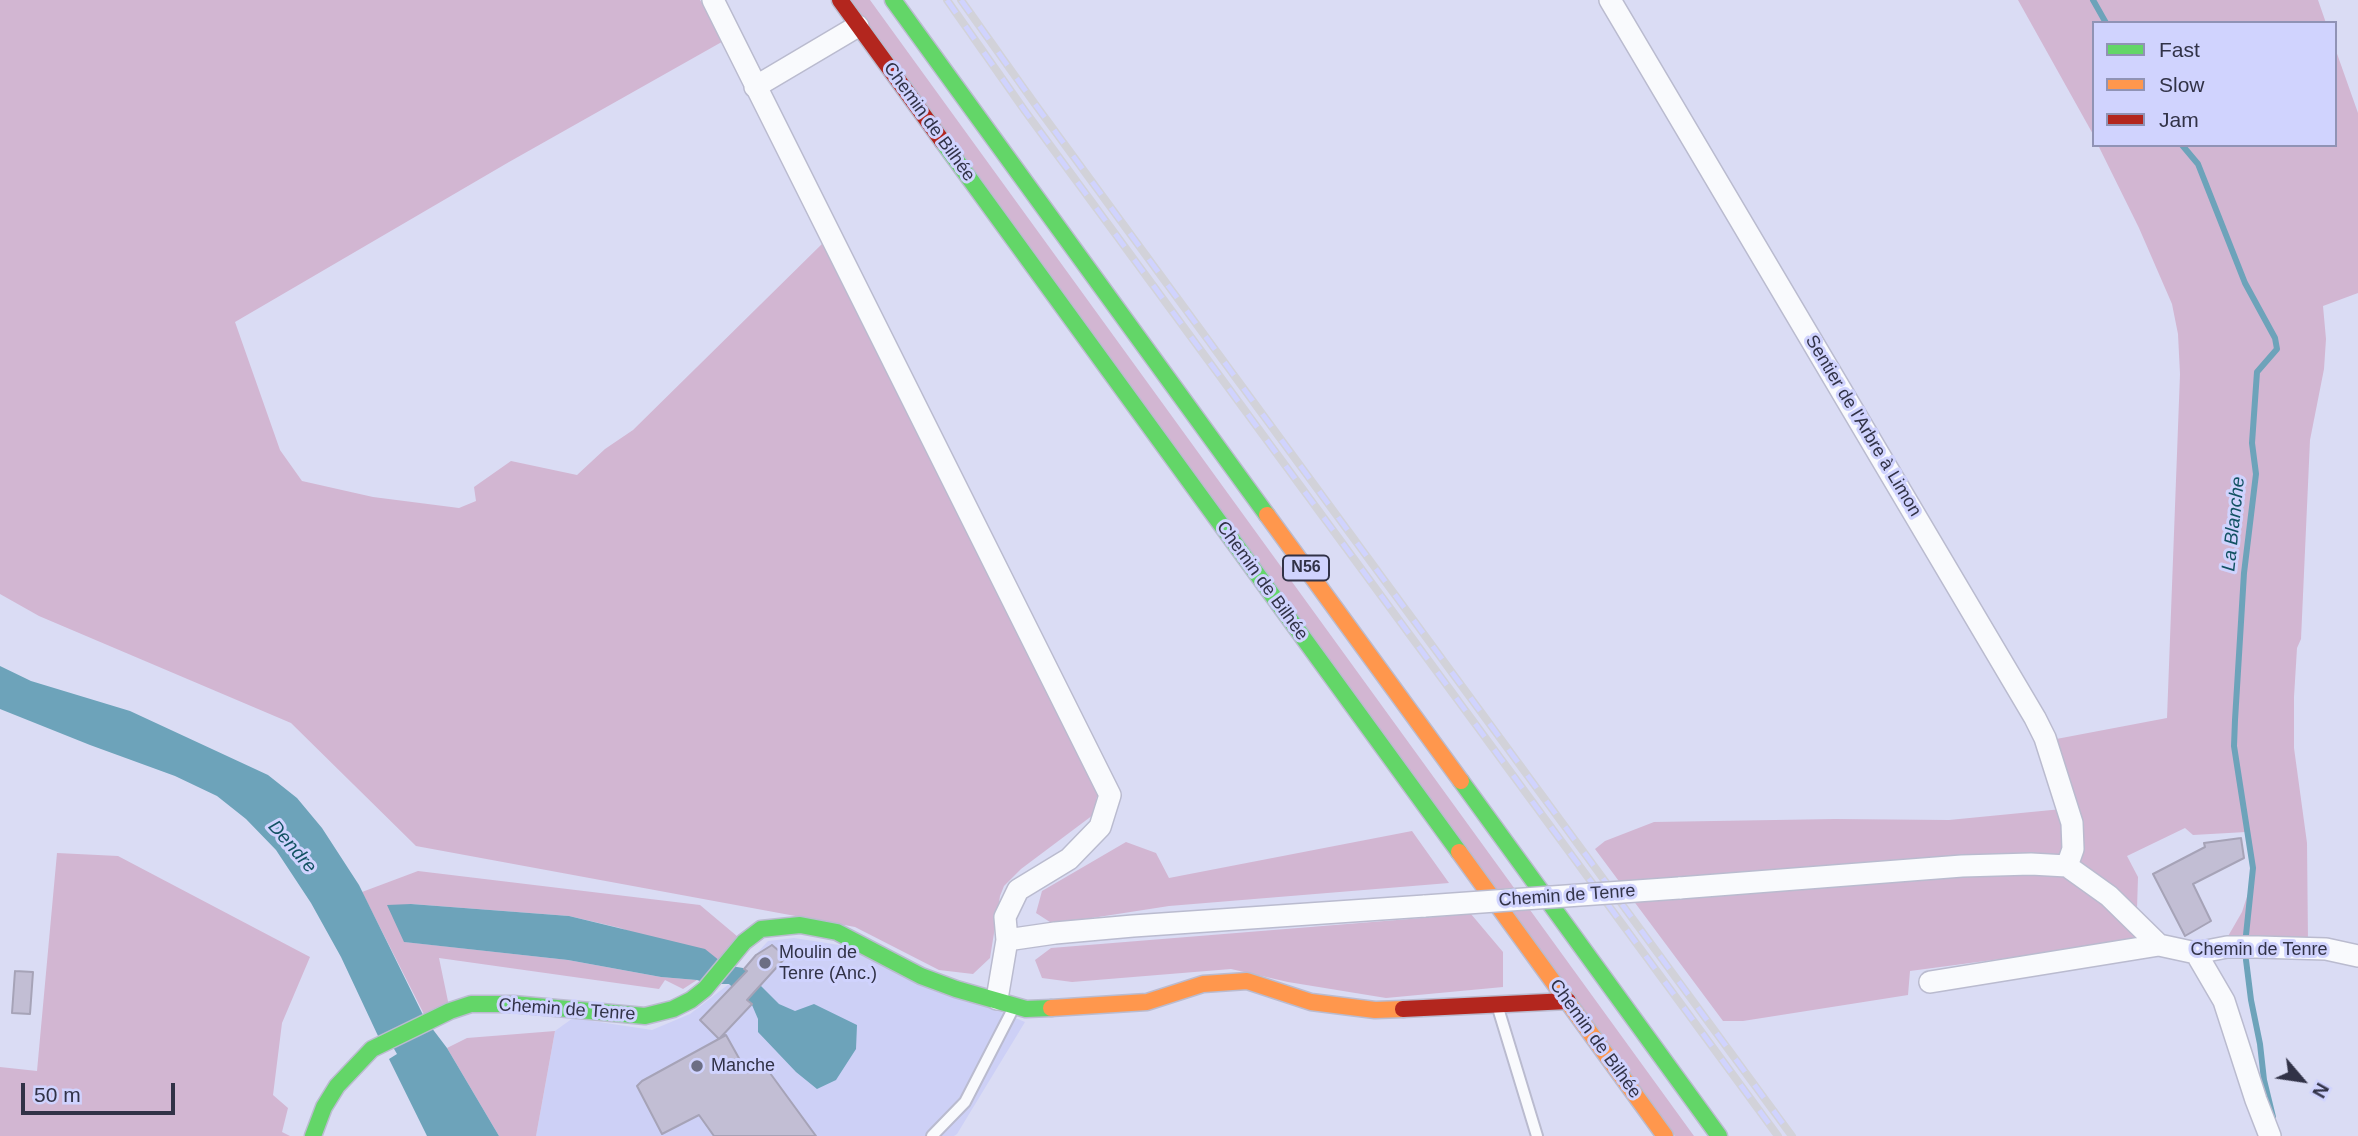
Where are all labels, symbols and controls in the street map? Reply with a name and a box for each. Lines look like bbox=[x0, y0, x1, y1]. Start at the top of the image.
legend bbox=[2092, 21, 2337, 147]
text: Fast bbox=[2159, 38, 2200, 61]
street label: Chemin de Bilhée bbox=[879, 58, 979, 186]
text: Slow bbox=[2159, 73, 2205, 96]
text: Jam bbox=[2159, 108, 2199, 131]
street label: Sentier de l'Arbre à Limon bbox=[1800, 331, 1926, 521]
water label: La Blanche bbox=[2218, 476, 2250, 572]
street label: Chemin de Bilhée bbox=[1212, 517, 1312, 645]
road number: N56 bbox=[1283, 555, 1329, 580]
water label: Dendre bbox=[263, 816, 321, 878]
street label: Chemin de Tenre bbox=[1498, 880, 1636, 912]
street label: Chemin de Tenre bbox=[2190, 939, 2328, 961]
place label: Moulin de Tenre (Anc.) bbox=[779, 942, 877, 984]
marker: Moulin de Tenre (Anc.) bbox=[757, 955, 773, 971]
street label: Chemin de Bilhée bbox=[1545, 975, 1645, 1103]
street label: Chemin de Tenre bbox=[498, 994, 636, 1026]
north arrow bbox=[2267, 1045, 2337, 1115]
place label: Manche bbox=[711, 1055, 775, 1077]
marker: Manche bbox=[689, 1058, 705, 1074]
scale bar bbox=[24, 1070, 178, 1114]
text: N bbox=[2308, 1079, 2333, 1102]
text: 50 m bbox=[34, 1083, 81, 1106]

